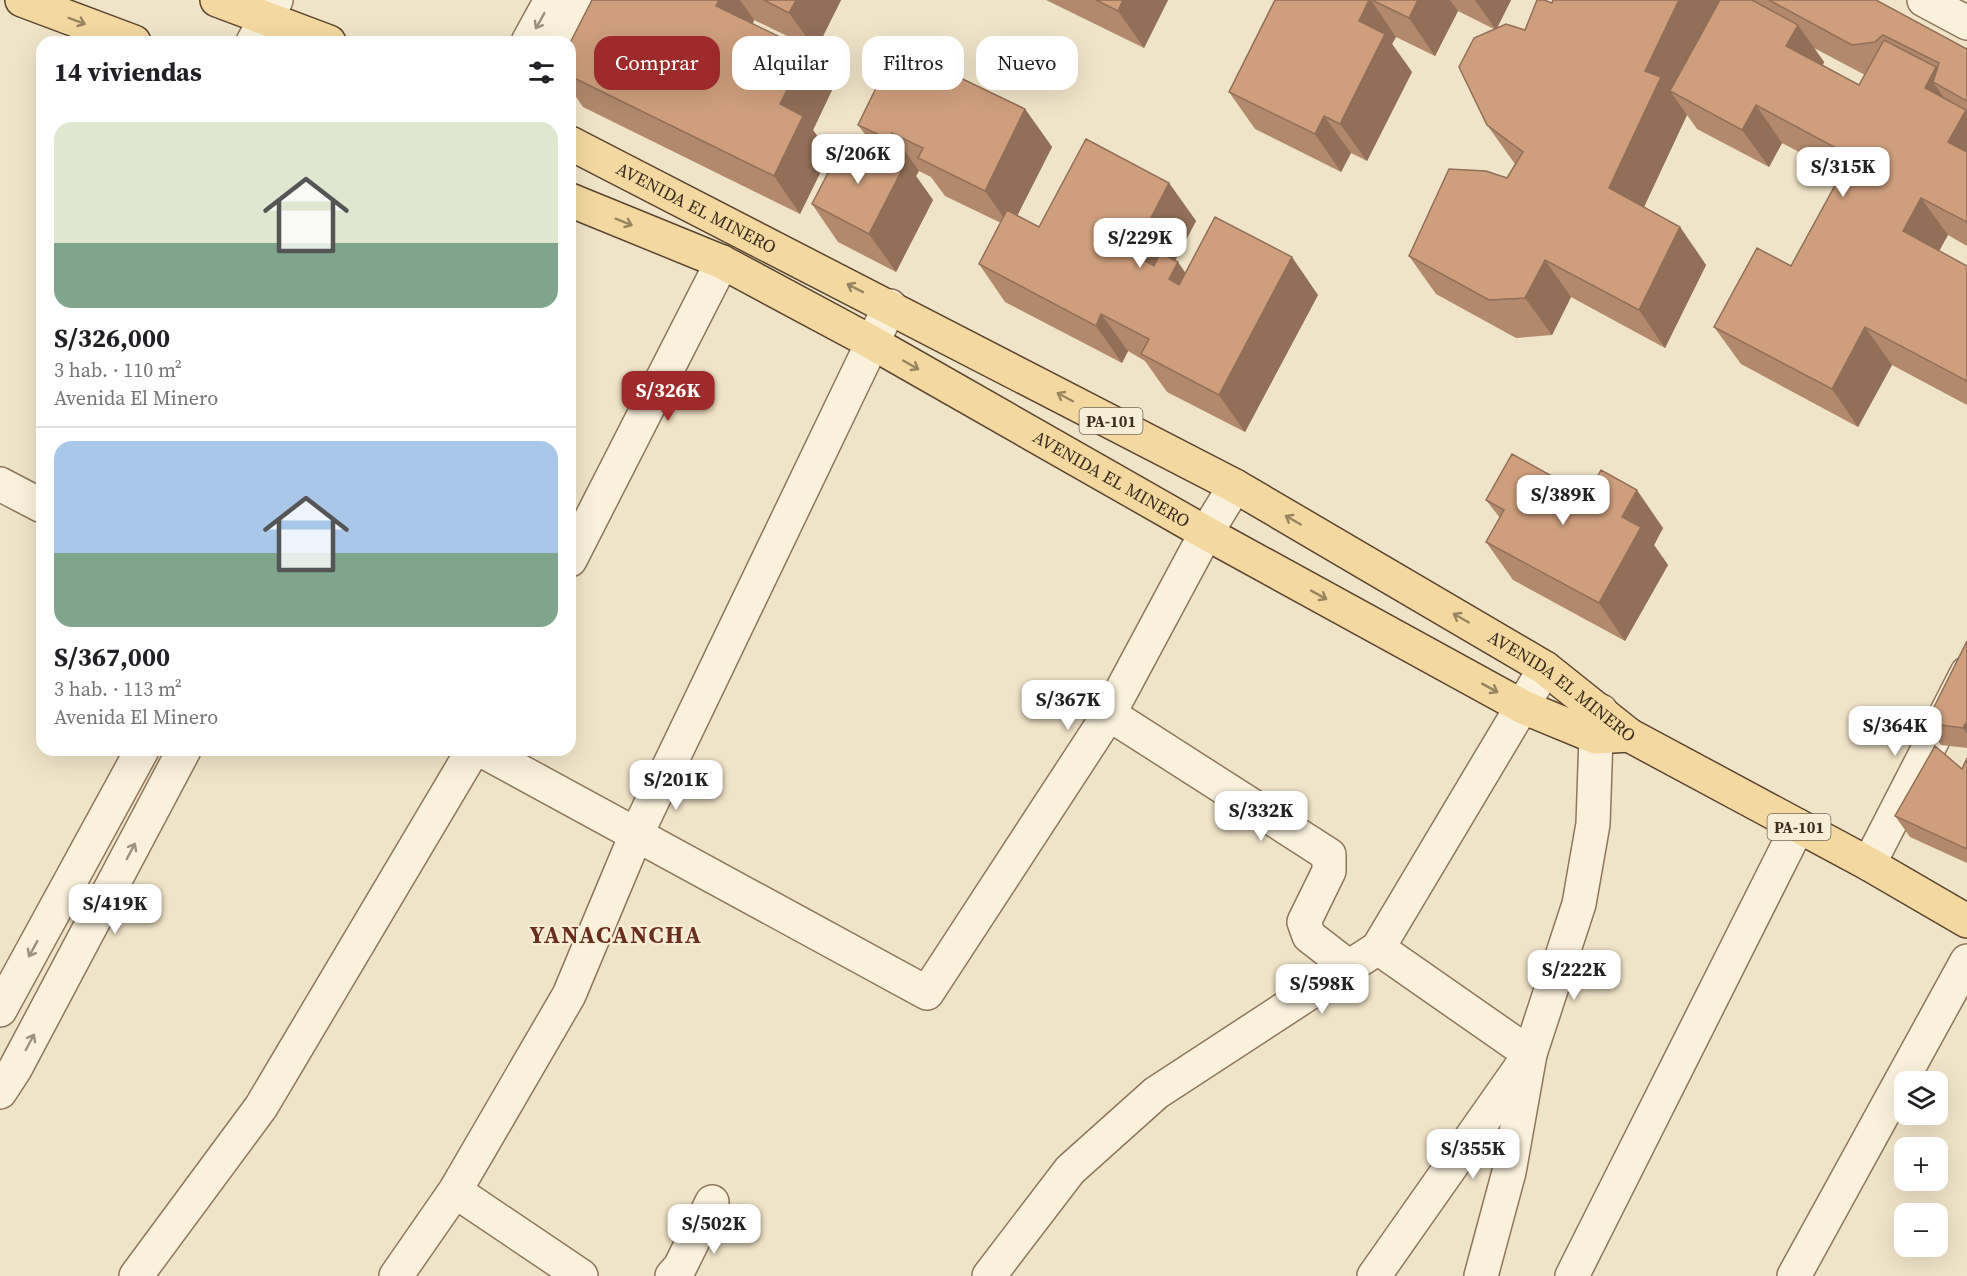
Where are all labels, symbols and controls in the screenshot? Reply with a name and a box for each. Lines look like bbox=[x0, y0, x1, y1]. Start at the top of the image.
one-way arrow bbox=[533, 12, 545, 29]
one-way arrow bbox=[67, 16, 86, 27]
chip: Comprar bbox=[594, 36, 720, 90]
chip: Alquilar bbox=[732, 36, 850, 90]
chip: Filtros bbox=[862, 36, 964, 90]
chip: Nuevo bbox=[976, 36, 1078, 90]
text: 14 viviendas bbox=[54, 54, 202, 90]
icon: filters bbox=[525, 56, 558, 89]
pin: S/206K bbox=[809, 134, 907, 185]
text: S/206K bbox=[826, 139, 890, 167]
pin: S/315K bbox=[1794, 147, 1892, 198]
text: S/315K bbox=[1811, 152, 1875, 180]
street label: AVENIDA EL MINERO bbox=[612, 156, 781, 259]
icon: home bbox=[252, 161, 360, 269]
one-way arrow bbox=[614, 217, 633, 228]
pin: S/229K bbox=[1091, 218, 1189, 269]
text: S/229K bbox=[1108, 223, 1172, 251]
one-way arrow bbox=[847, 282, 864, 294]
text: S/326,000 bbox=[54, 320, 170, 356]
text: 3 hab. · 110 m² bbox=[54, 356, 182, 384]
one-way arrow bbox=[902, 359, 919, 371]
pin: S/326K bbox=[619, 371, 717, 422]
text: S/326K bbox=[636, 376, 700, 404]
text: Avenida El Minero bbox=[54, 384, 218, 412]
one-way arrow bbox=[1057, 391, 1075, 403]
road number: PA-101 bbox=[1080, 408, 1142, 434]
street label: AVENIDA EL MINERO bbox=[1028, 424, 1195, 533]
pin: S/389K bbox=[1514, 475, 1612, 526]
icon: home bbox=[252, 480, 360, 588]
text: S/389K bbox=[1531, 480, 1595, 508]
one-way arrow bbox=[1285, 513, 1302, 525]
one-way arrow bbox=[1310, 589, 1327, 601]
one-way arrow bbox=[1453, 612, 1470, 624]
street label: AVENIDA EL MINERO bbox=[1483, 624, 1641, 748]
text: S/367,000 bbox=[54, 639, 170, 675]
text: 3 hab. · 113 m² bbox=[54, 675, 182, 703]
pin: S/367K bbox=[1019, 680, 1117, 731]
one-way arrow bbox=[1481, 682, 1498, 694]
text: S/367K bbox=[1036, 685, 1100, 713]
text: Avenida El Minero bbox=[54, 703, 218, 731]
pin: S/364K bbox=[1846, 706, 1944, 757]
text: S/364K bbox=[1863, 711, 1927, 739]
pin: S/201K bbox=[627, 760, 725, 811]
text: S/201K bbox=[644, 765, 708, 793]
pin: S/332K bbox=[1212, 791, 1310, 842]
text: S/332K bbox=[1229, 796, 1293, 824]
road number: PA-101 bbox=[1768, 814, 1830, 840]
one-way arrow bbox=[126, 842, 137, 860]
pin: S/419K bbox=[66, 884, 164, 935]
text: S/419K bbox=[83, 889, 147, 917]
district label: YANACANCHA bbox=[530, 918, 702, 951]
one-way arrow bbox=[27, 939, 38, 957]
pin: S/222K bbox=[1525, 950, 1623, 1001]
text: S/222K bbox=[1542, 955, 1606, 983]
pin: S/598K bbox=[1273, 964, 1371, 1015]
text: S/598K bbox=[1290, 969, 1354, 997]
one-way arrow bbox=[25, 1033, 36, 1051]
map controls bbox=[1894, 1071, 1948, 1257]
button: layers bbox=[1894, 1071, 1948, 1125]
pin: S/355K bbox=[1424, 1129, 1522, 1180]
text: S/355K bbox=[1441, 1134, 1505, 1162]
button: + bbox=[1894, 1137, 1948, 1191]
button: − bbox=[1894, 1203, 1948, 1257]
pin: S/502K bbox=[665, 1204, 763, 1255]
text: S/502K bbox=[682, 1209, 746, 1237]

